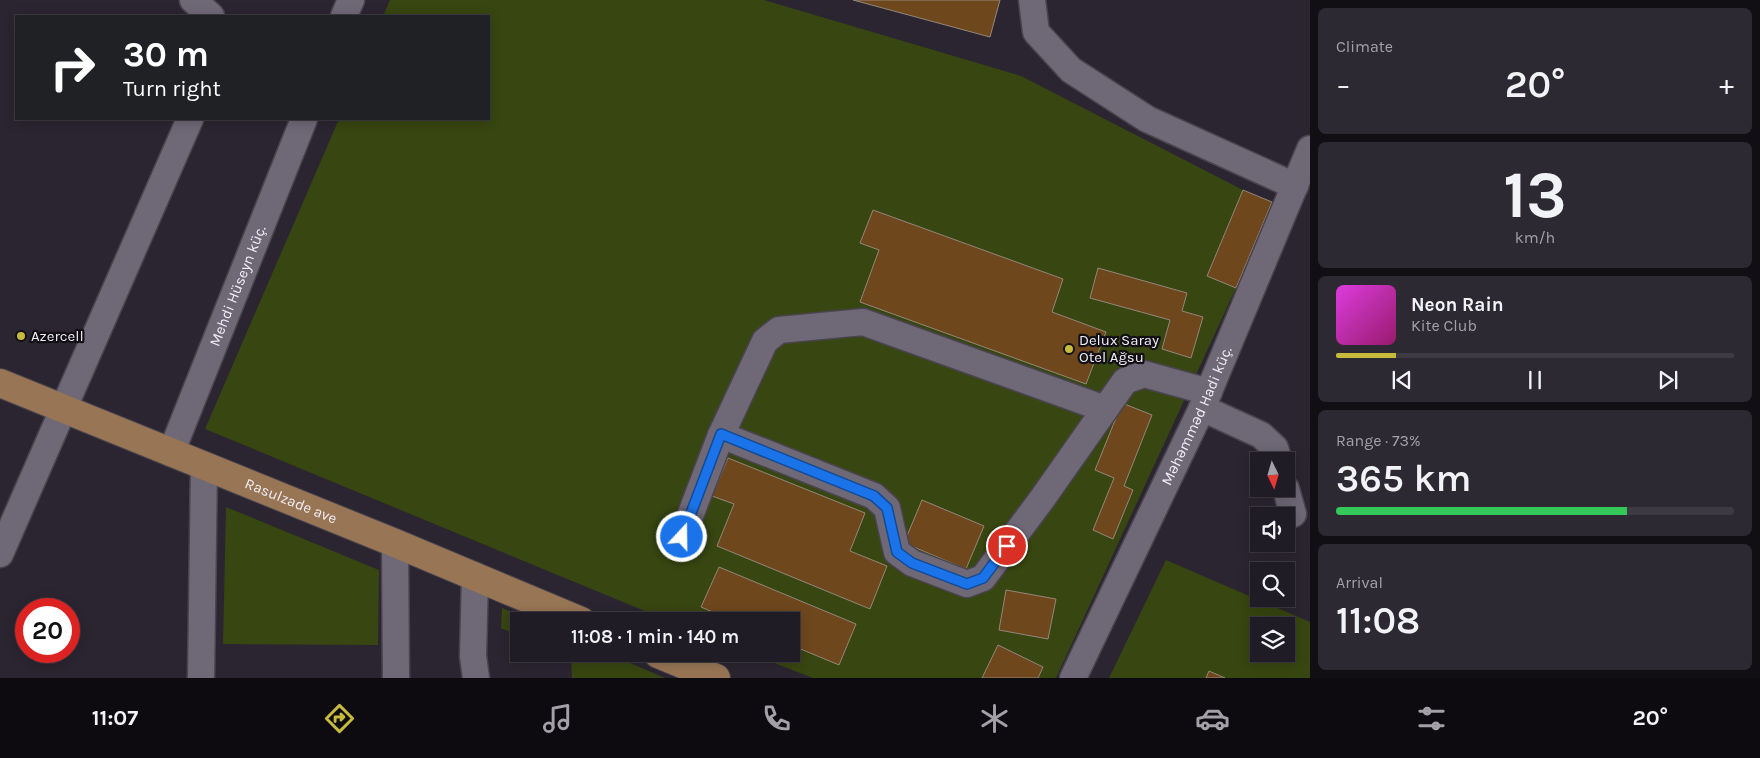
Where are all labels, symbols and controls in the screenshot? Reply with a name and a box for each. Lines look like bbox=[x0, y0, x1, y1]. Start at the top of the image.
text: 30 m bbox=[123, 34, 209, 75]
icon: right bbox=[40, 35, 105, 100]
text: Climate bbox=[1336, 37, 1393, 56]
text: 20° bbox=[1505, 62, 1565, 107]
text: − bbox=[1336, 68, 1351, 101]
text: + bbox=[1719, 68, 1734, 101]
text: Turn right bbox=[123, 76, 221, 102]
text: 13 bbox=[1503, 157, 1567, 233]
street label: Mehdi Hüseyn küç. bbox=[205, 222, 270, 349]
text: km/h bbox=[1515, 228, 1555, 247]
text: Neon Rain bbox=[1411, 294, 1504, 316]
text: Kite Club bbox=[1411, 316, 1477, 335]
place label: Azercell bbox=[31, 327, 84, 345]
marker: Azercell bbox=[15, 330, 27, 342]
place label: Delux Saray Otel Ağsu bbox=[1079, 331, 1159, 366]
marker: Delux Saray Otel Ağsu bbox=[1063, 343, 1075, 355]
street label: Məhəmməd Hadi küç. bbox=[1157, 343, 1236, 488]
icon: previous bbox=[1388, 366, 1416, 394]
icon: pause bbox=[1521, 366, 1549, 394]
icon: next bbox=[1654, 366, 1682, 394]
text: Range · 73% bbox=[1336, 431, 1421, 450]
north arrow bbox=[1250, 452, 1295, 498]
map controls bbox=[1250, 452, 1295, 662]
text: 365 km bbox=[1336, 456, 1472, 501]
street label: Rasulzade ave bbox=[242, 474, 340, 528]
button: sound bbox=[1250, 507, 1295, 552]
position arrow bbox=[655, 510, 707, 562]
pin bbox=[986, 525, 1028, 567]
icon: arrive bbox=[993, 532, 1021, 560]
button: search bbox=[1250, 562, 1295, 607]
text: Arrival bbox=[1336, 573, 1383, 592]
speed limit sign: 20 bbox=[15, 598, 80, 663]
text: 11:08 bbox=[1336, 598, 1420, 643]
button: layers bbox=[1250, 617, 1295, 662]
text: 11:08 · 1 min · 140 m bbox=[571, 626, 739, 648]
icon: directions bbox=[322, 701, 357, 736]
icon: music bbox=[540, 701, 575, 736]
icon: phone bbox=[759, 701, 794, 736]
icon: climate bbox=[977, 701, 1012, 736]
icon: car bbox=[1195, 701, 1230, 736]
icon: filters bbox=[1414, 701, 1449, 736]
text: 11:07 bbox=[92, 705, 138, 731]
text: 20° bbox=[1632, 705, 1668, 731]

